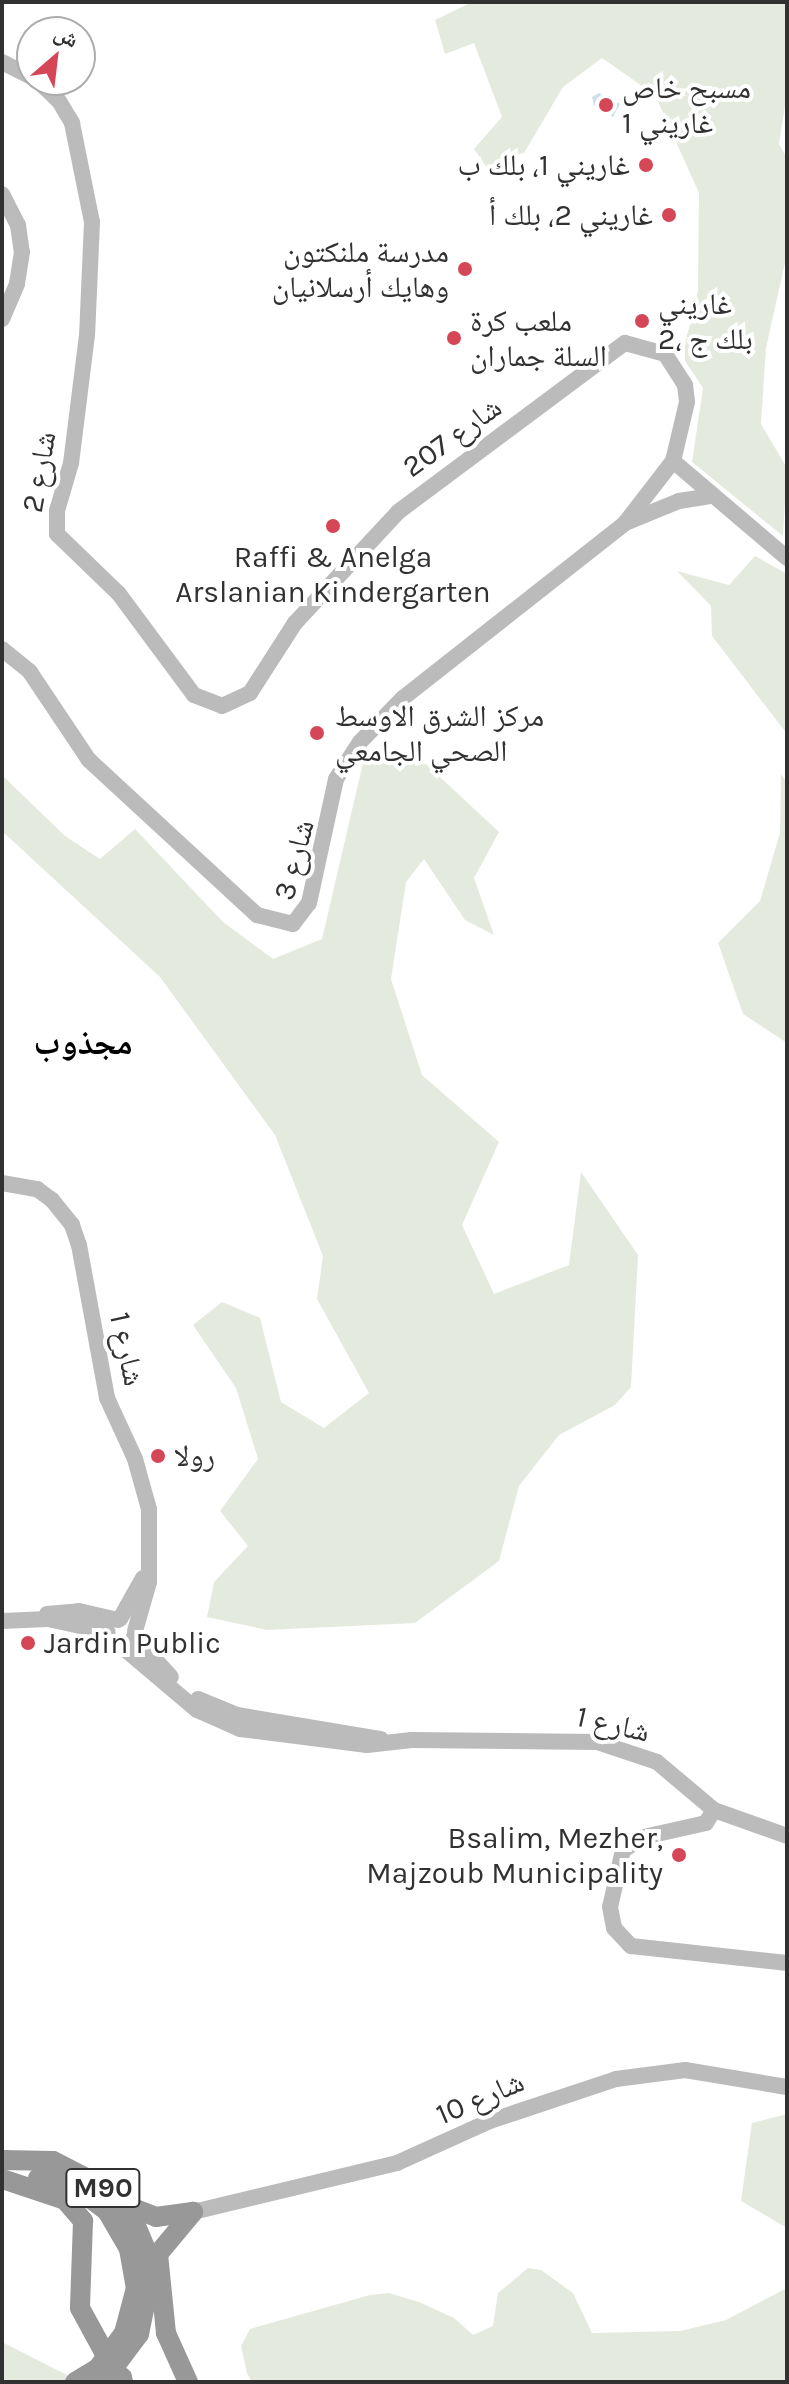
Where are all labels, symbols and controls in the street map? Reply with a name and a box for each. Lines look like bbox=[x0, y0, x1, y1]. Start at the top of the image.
north arrow bbox=[16, 16, 96, 96]
text: ش bbox=[50, 20, 83, 54]
place label: مسبح خاص غاريني 1 bbox=[622, 70, 751, 140]
marker: مسبح خاص غاريني 1 bbox=[597, 96, 615, 114]
place label: غاريني 1، بلك ب bbox=[458, 147, 630, 183]
marker: غاريني 1، بلك ب bbox=[637, 156, 655, 174]
place label: غاريني 2، بلك أ bbox=[489, 197, 653, 233]
marker: غاريني 2، بلك أ bbox=[660, 206, 678, 224]
place label: مدرسة ملنكتون وهايك أرسلانيان bbox=[272, 234, 449, 304]
marker: مدرسة ملنكتون وهايك أرسلانيان bbox=[456, 260, 474, 278]
place label: غاريني 2، بلك ج bbox=[658, 286, 753, 356]
place label: ملعب كرة السلة جماران bbox=[470, 303, 607, 374]
marker: غاريني 2، بلك ج bbox=[633, 312, 651, 330]
marker: ملعب كرة السلة جماران bbox=[445, 329, 463, 347]
street label: شارع 207 bbox=[396, 389, 508, 485]
street label: شارع 2 bbox=[14, 429, 64, 515]
marker: Raffi & Anelga Arslanian Kindergarten bbox=[324, 517, 342, 535]
place label: Raffi & Anelga Arslanian Kindergarten bbox=[175, 539, 491, 610]
place label: مركز الشرق الاوسط الصحي الجامعي bbox=[335, 698, 544, 768]
marker: مركز الشرق الاوسط الصحي الجامعي bbox=[306, 722, 328, 744]
street label: شارع 3 bbox=[266, 816, 322, 904]
district label: مجذوب bbox=[33, 1024, 133, 1064]
street label: شارع 1 bbox=[102, 1309, 152, 1389]
place label: رولا bbox=[174, 1438, 215, 1474]
marker: رولا bbox=[149, 1447, 167, 1465]
place label: Jardin Public bbox=[44, 1625, 221, 1661]
marker: Jardin Public bbox=[19, 1634, 37, 1652]
street label: شارع 1 bbox=[573, 1698, 653, 1750]
place label: Bsalim, Mezher, Majzoub Municipality bbox=[366, 1820, 663, 1890]
marker: Bsalim, Mezher, Majzoub Municipality bbox=[670, 1846, 688, 1864]
street label: شارع 10 bbox=[431, 2063, 529, 2133]
road number: M90 bbox=[65, 2164, 141, 2212]

